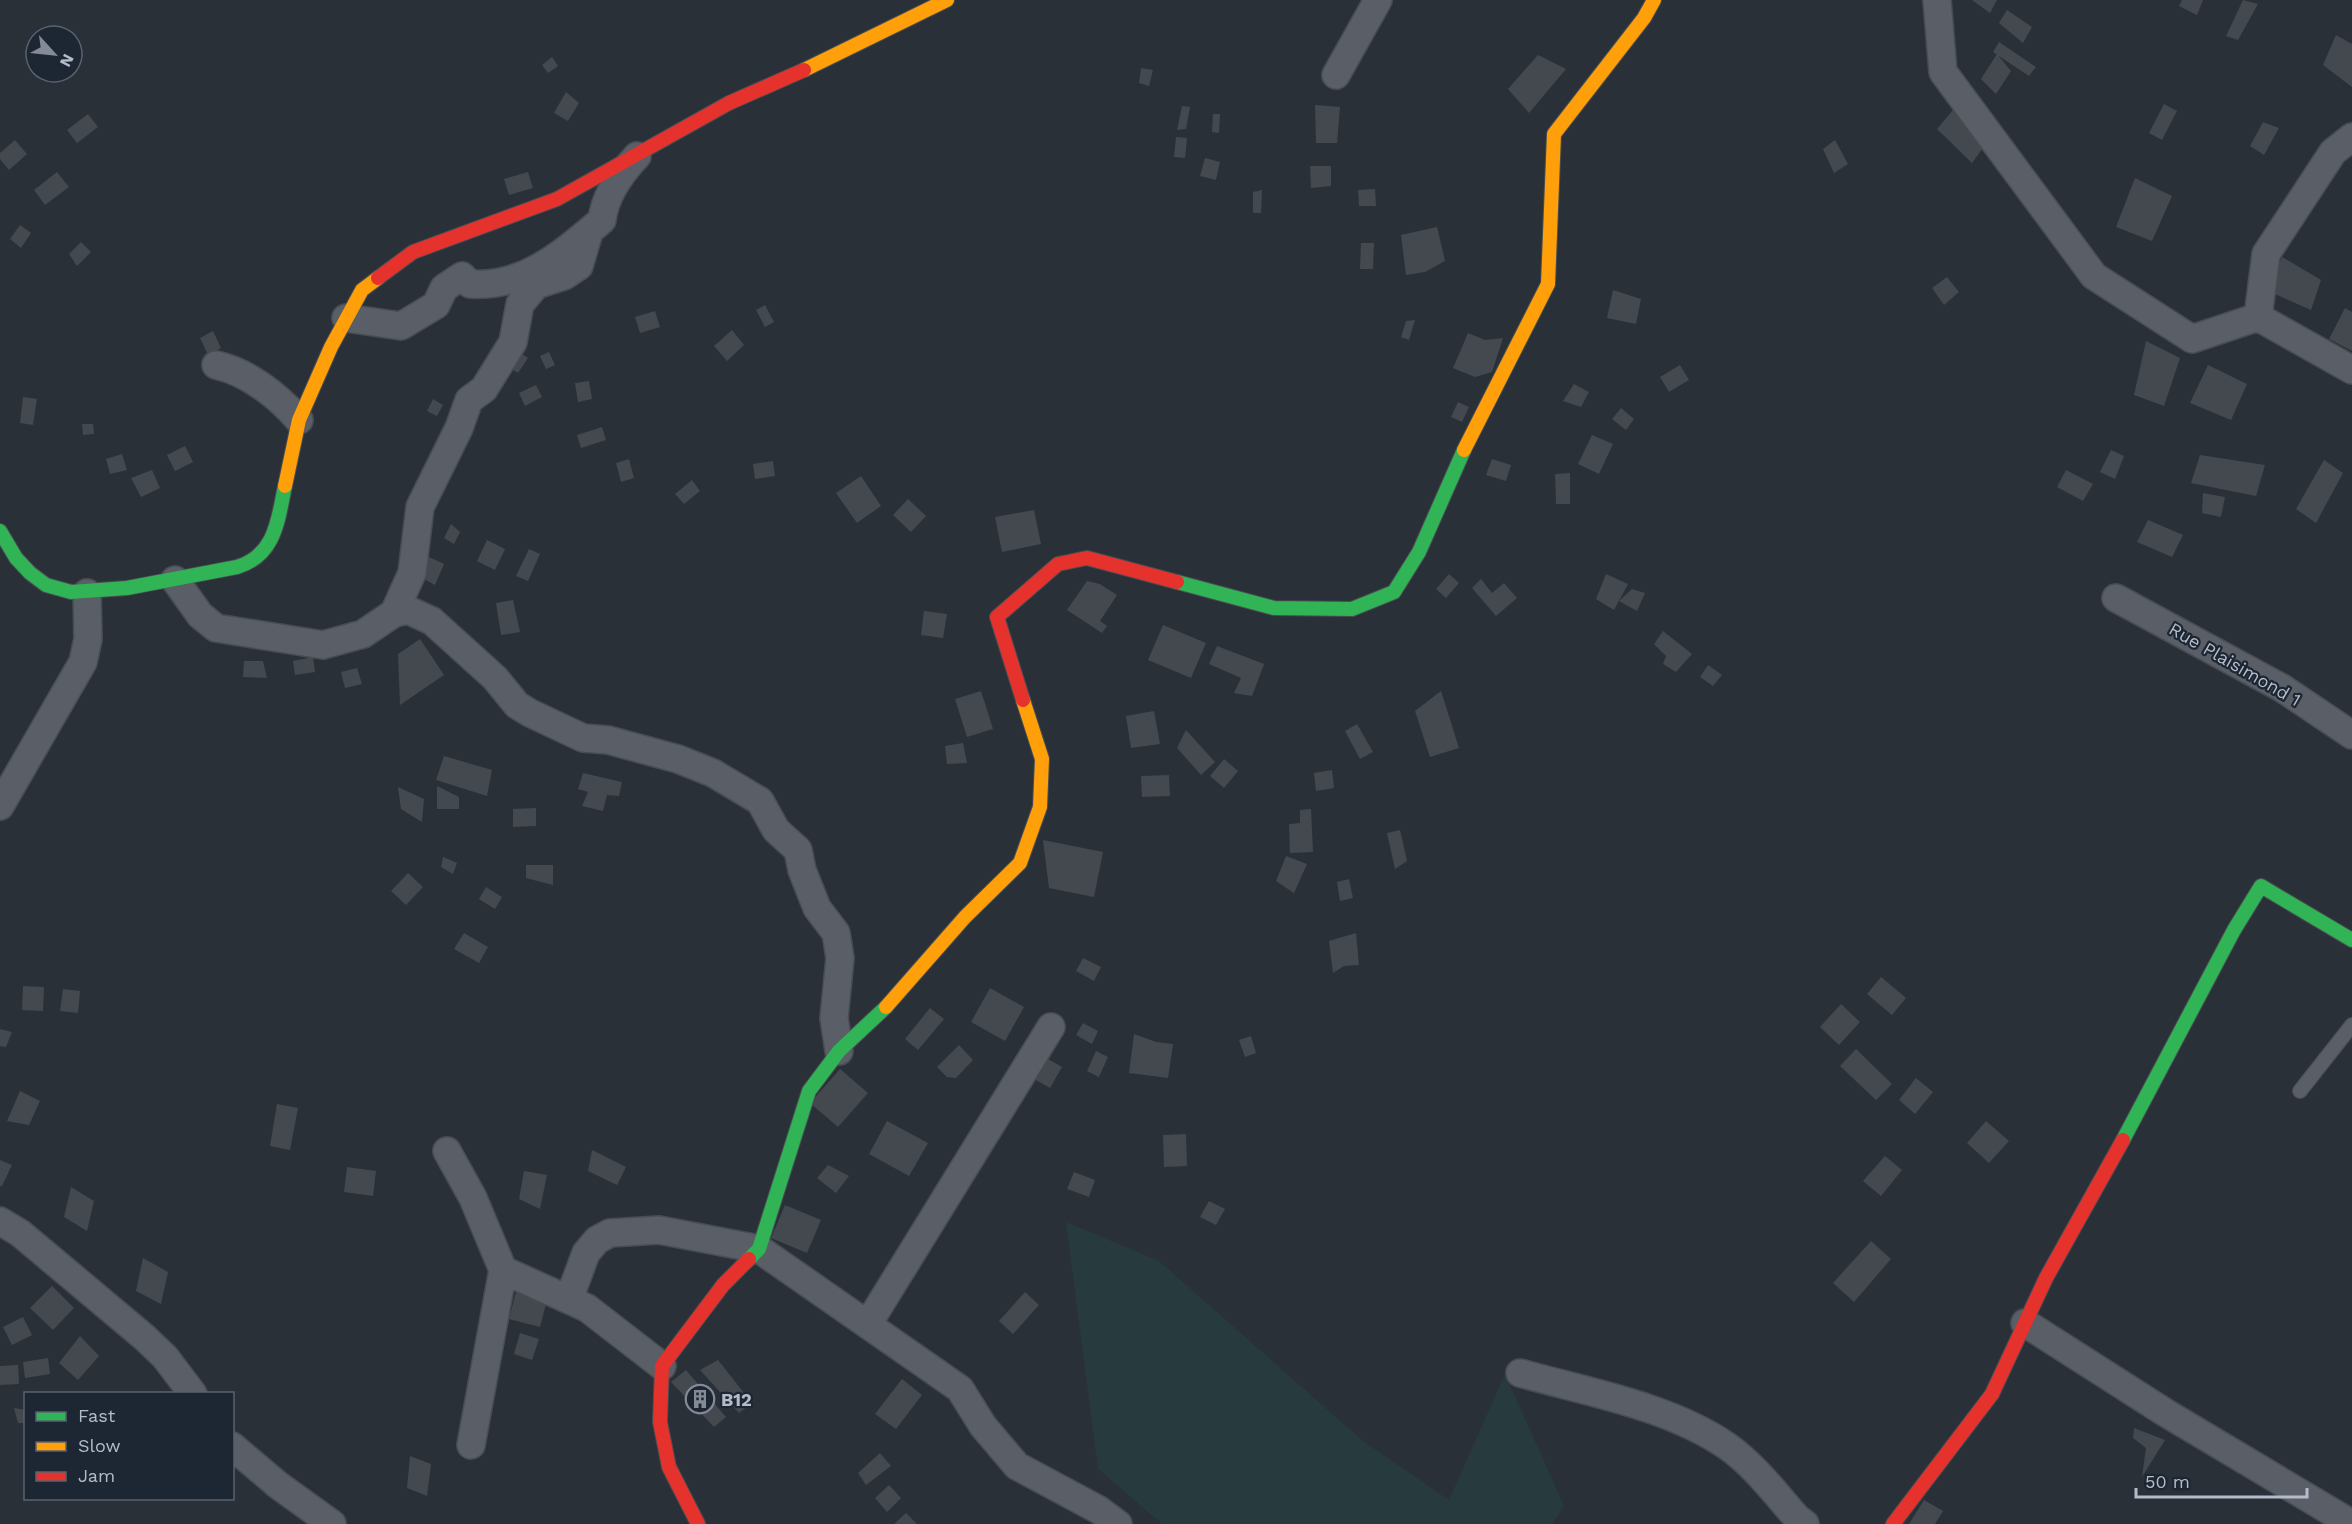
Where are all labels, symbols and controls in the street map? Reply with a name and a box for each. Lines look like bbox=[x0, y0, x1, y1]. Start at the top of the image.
north arrow bbox=[24, 24, 84, 84]
text: N bbox=[56, 51, 78, 70]
street label: Rue Plaisimond 1 bbox=[2166, 618, 2304, 710]
building icon: B12 bbox=[684, 1383, 716, 1415]
place label: B12 bbox=[721, 1389, 752, 1410]
legend bbox=[24, 1392, 234, 1500]
text: Fast bbox=[78, 1405, 116, 1426]
text: Slow bbox=[78, 1435, 121, 1456]
scale bar bbox=[2136, 1461, 2307, 1499]
text: Jam bbox=[78, 1465, 115, 1486]
text: 50 m bbox=[2145, 1471, 2190, 1492]

